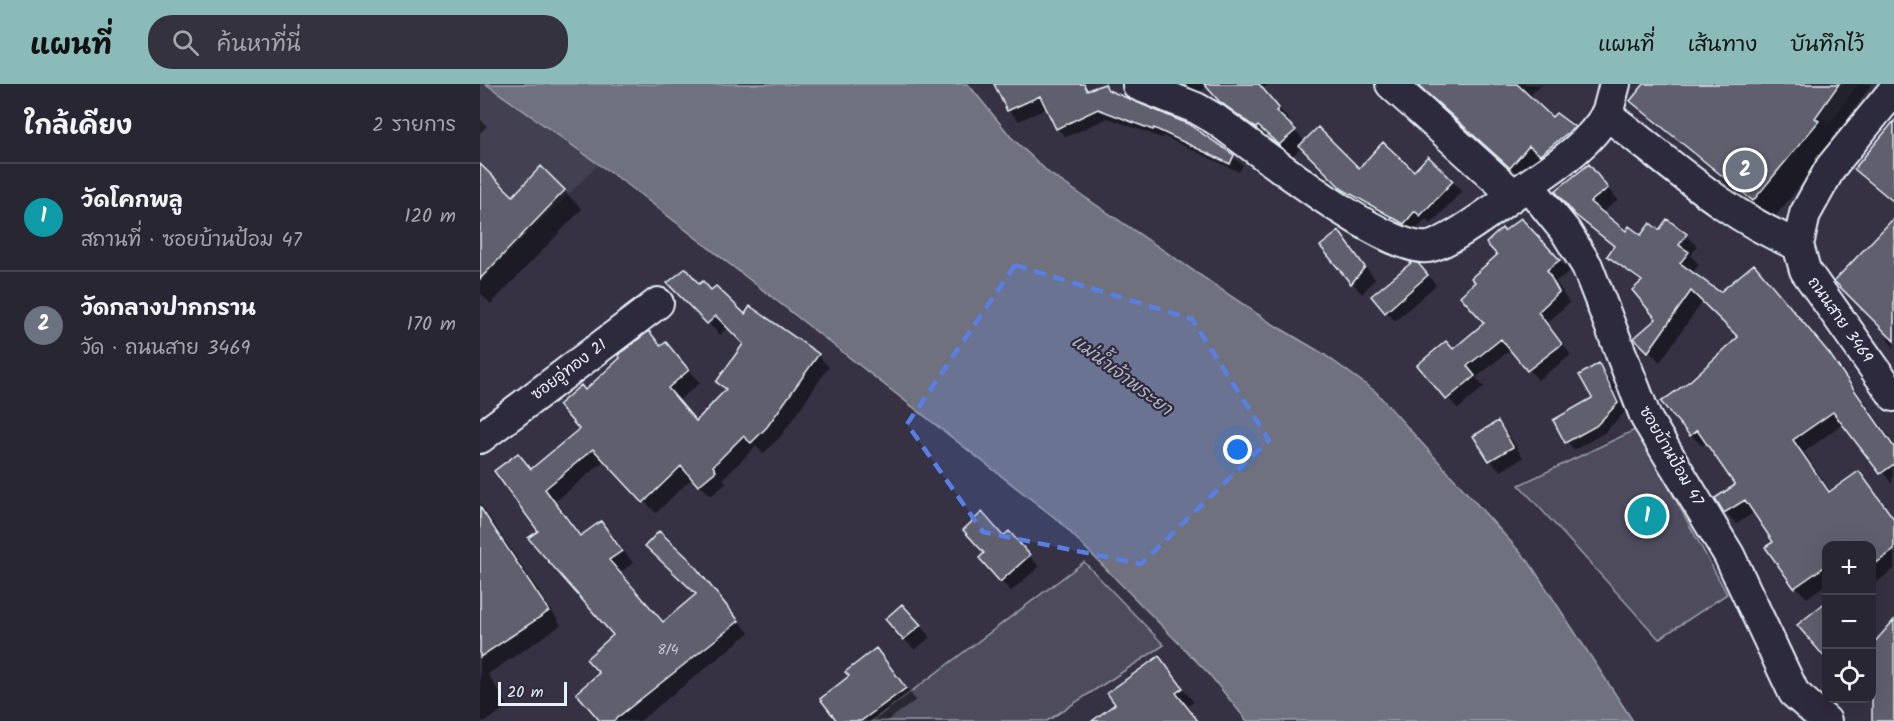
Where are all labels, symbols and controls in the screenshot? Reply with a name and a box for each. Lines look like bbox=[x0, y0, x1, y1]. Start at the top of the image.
search box bbox=[148, 15, 568, 69]
text: แผนที่ bbox=[30, 24, 112, 69]
icon: search bbox=[169, 26, 202, 59]
text: ค้นหาที่นี่ bbox=[217, 28, 301, 63]
text: แผนที่ bbox=[1598, 29, 1655, 62]
text: เส้นทาง bbox=[1688, 29, 1757, 62]
text: บันทึกไว้ bbox=[1790, 29, 1864, 62]
text: ใกล้เคียง bbox=[24, 106, 132, 148]
text: 2 รายการ bbox=[372, 110, 456, 142]
pin: 2 bbox=[1726, 148, 1764, 193]
text: วัดโคกพลู bbox=[81, 184, 183, 219]
text: 1 bbox=[40, 201, 47, 233]
text: 120 m bbox=[404, 201, 456, 233]
text: สถานที่ · ซอยบ้านป้อม 47 bbox=[81, 225, 302, 257]
street label: ถนนสาย 3469 bbox=[1801, 272, 1879, 368]
text: วัดกลางปากกราน bbox=[81, 292, 256, 327]
text: 2 bbox=[38, 309, 49, 341]
text: 170 m bbox=[407, 309, 456, 341]
water label: แม่น้ำเจ้าพระยา bbox=[1064, 325, 1181, 424]
text: วัด · ถนนสาย 3469 bbox=[81, 333, 250, 365]
street label: ซอยอู่ทอง 21 bbox=[526, 333, 612, 407]
street label: ซอยบ้านป้อม 47 bbox=[1632, 401, 1710, 511]
your location bbox=[1223, 435, 1252, 464]
pin: 1 bbox=[1628, 494, 1666, 538]
map controls bbox=[1822, 541, 1876, 703]
button: + bbox=[1822, 541, 1876, 595]
button: − bbox=[1822, 595, 1876, 649]
house number: 8/4 bbox=[657, 639, 679, 661]
button: locate bbox=[1822, 649, 1876, 703]
scale bar bbox=[498, 679, 567, 706]
text: 20 m bbox=[507, 680, 543, 705]

